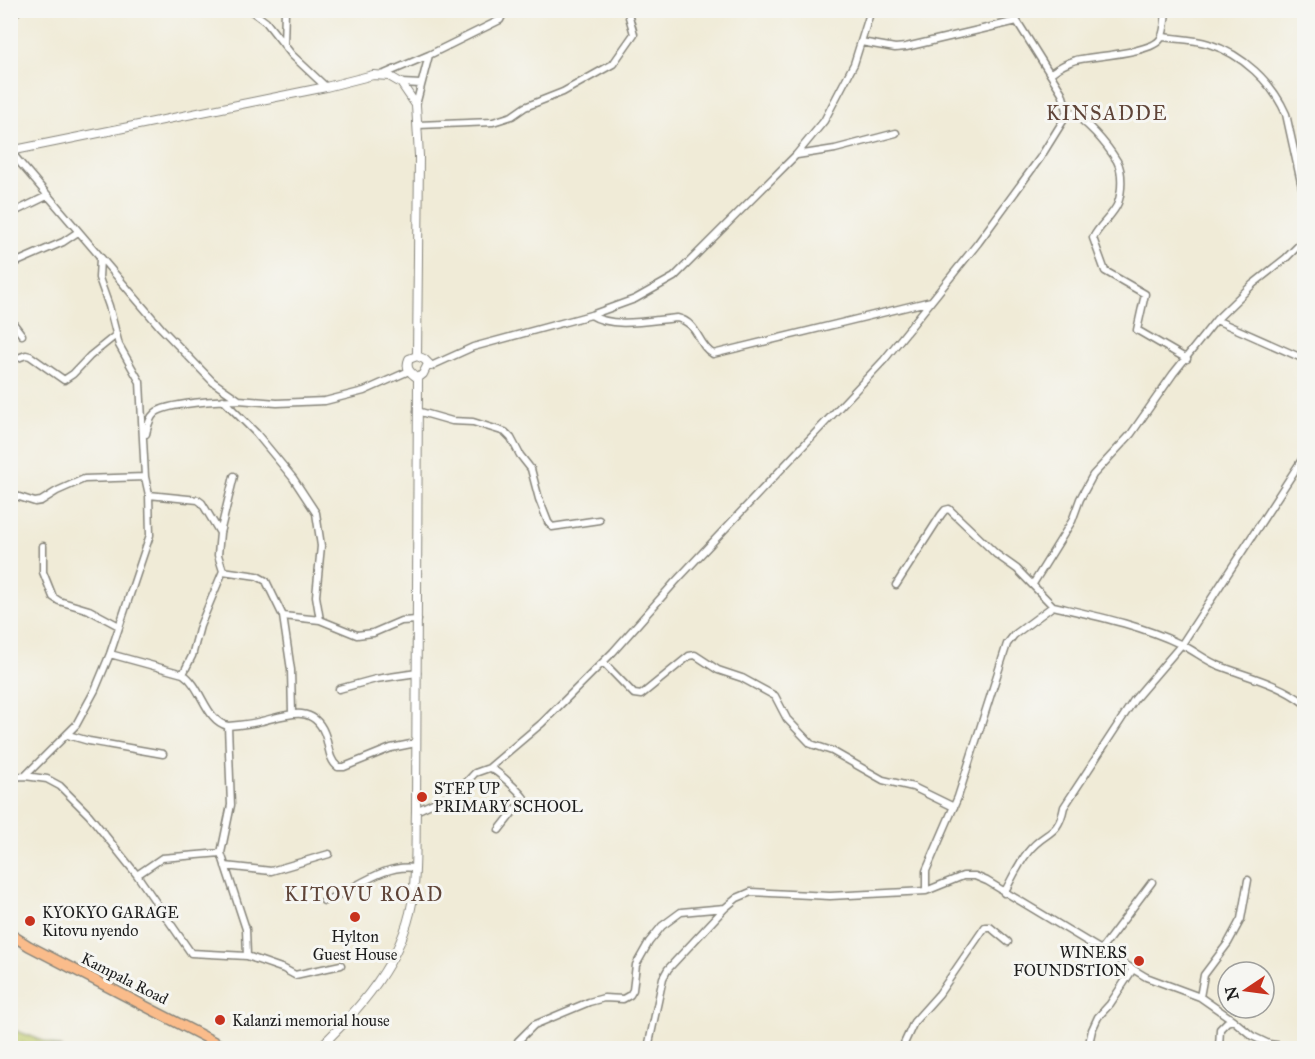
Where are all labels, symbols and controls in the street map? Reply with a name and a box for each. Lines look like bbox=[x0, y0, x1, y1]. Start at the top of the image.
district label: KINSADDE bbox=[1046, 101, 1168, 125]
place label: STEP UP PRIMARY SCHOOL bbox=[434, 779, 583, 816]
marker: STEP UP PRIMARY SCHOOL bbox=[415, 790, 429, 804]
district label: KITOVU ROAD bbox=[284, 882, 444, 906]
place label: KYOKYO GARAGE Kitovu nyendo bbox=[42, 903, 179, 940]
marker: Hylton Guest House bbox=[348, 910, 362, 924]
marker: KYOKYO GARAGE Kitovu nyendo bbox=[23, 914, 37, 928]
place label: Hylton Guest House bbox=[313, 927, 398, 964]
place label: WINERS FOUNDSTION bbox=[1013, 943, 1127, 980]
street label: Kampala Road bbox=[78, 948, 171, 1008]
marker: WINERS FOUNDSTION bbox=[1132, 954, 1146, 968]
north arrow bbox=[1216, 960, 1276, 1020]
text: N bbox=[1221, 984, 1243, 1002]
place label: Kalanzi memorial house bbox=[232, 1011, 390, 1030]
marker: Kalanzi memorial house bbox=[213, 1013, 227, 1027]

